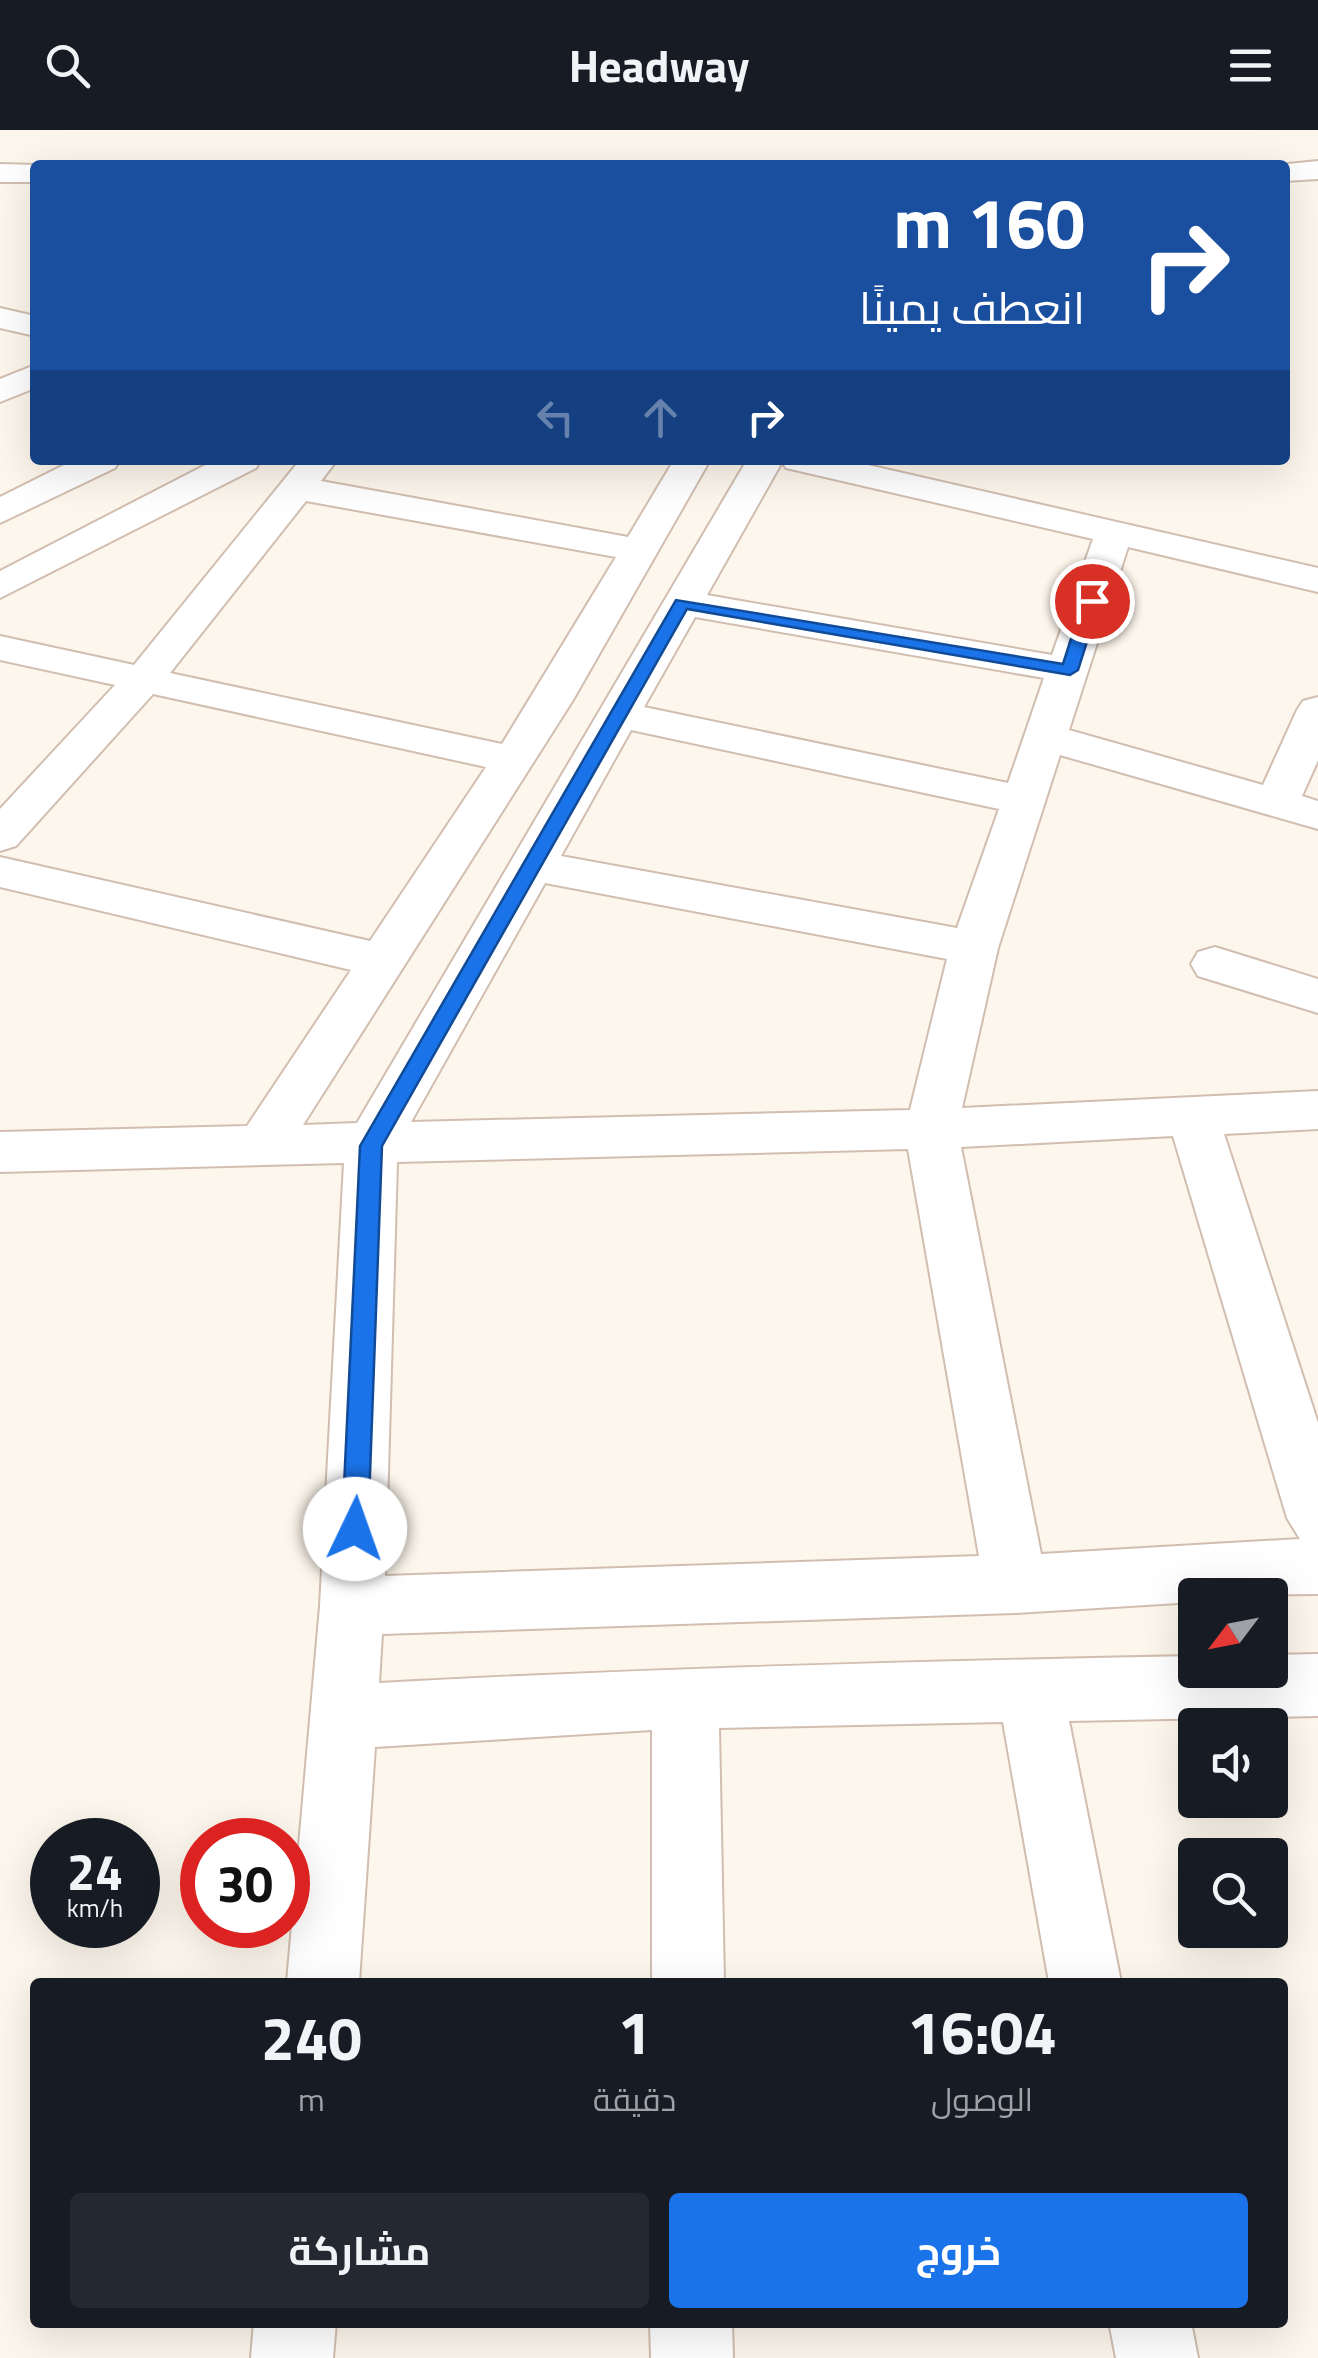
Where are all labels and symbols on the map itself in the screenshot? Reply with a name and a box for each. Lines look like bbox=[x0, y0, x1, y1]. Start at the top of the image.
pin bbox=[1050, 559, 1135, 644]
position arrow bbox=[303, 1477, 407, 1581]
north arrow bbox=[1178, 1578, 1288, 1688]
speed limit sign: 30 bbox=[180, 1818, 310, 1948]

